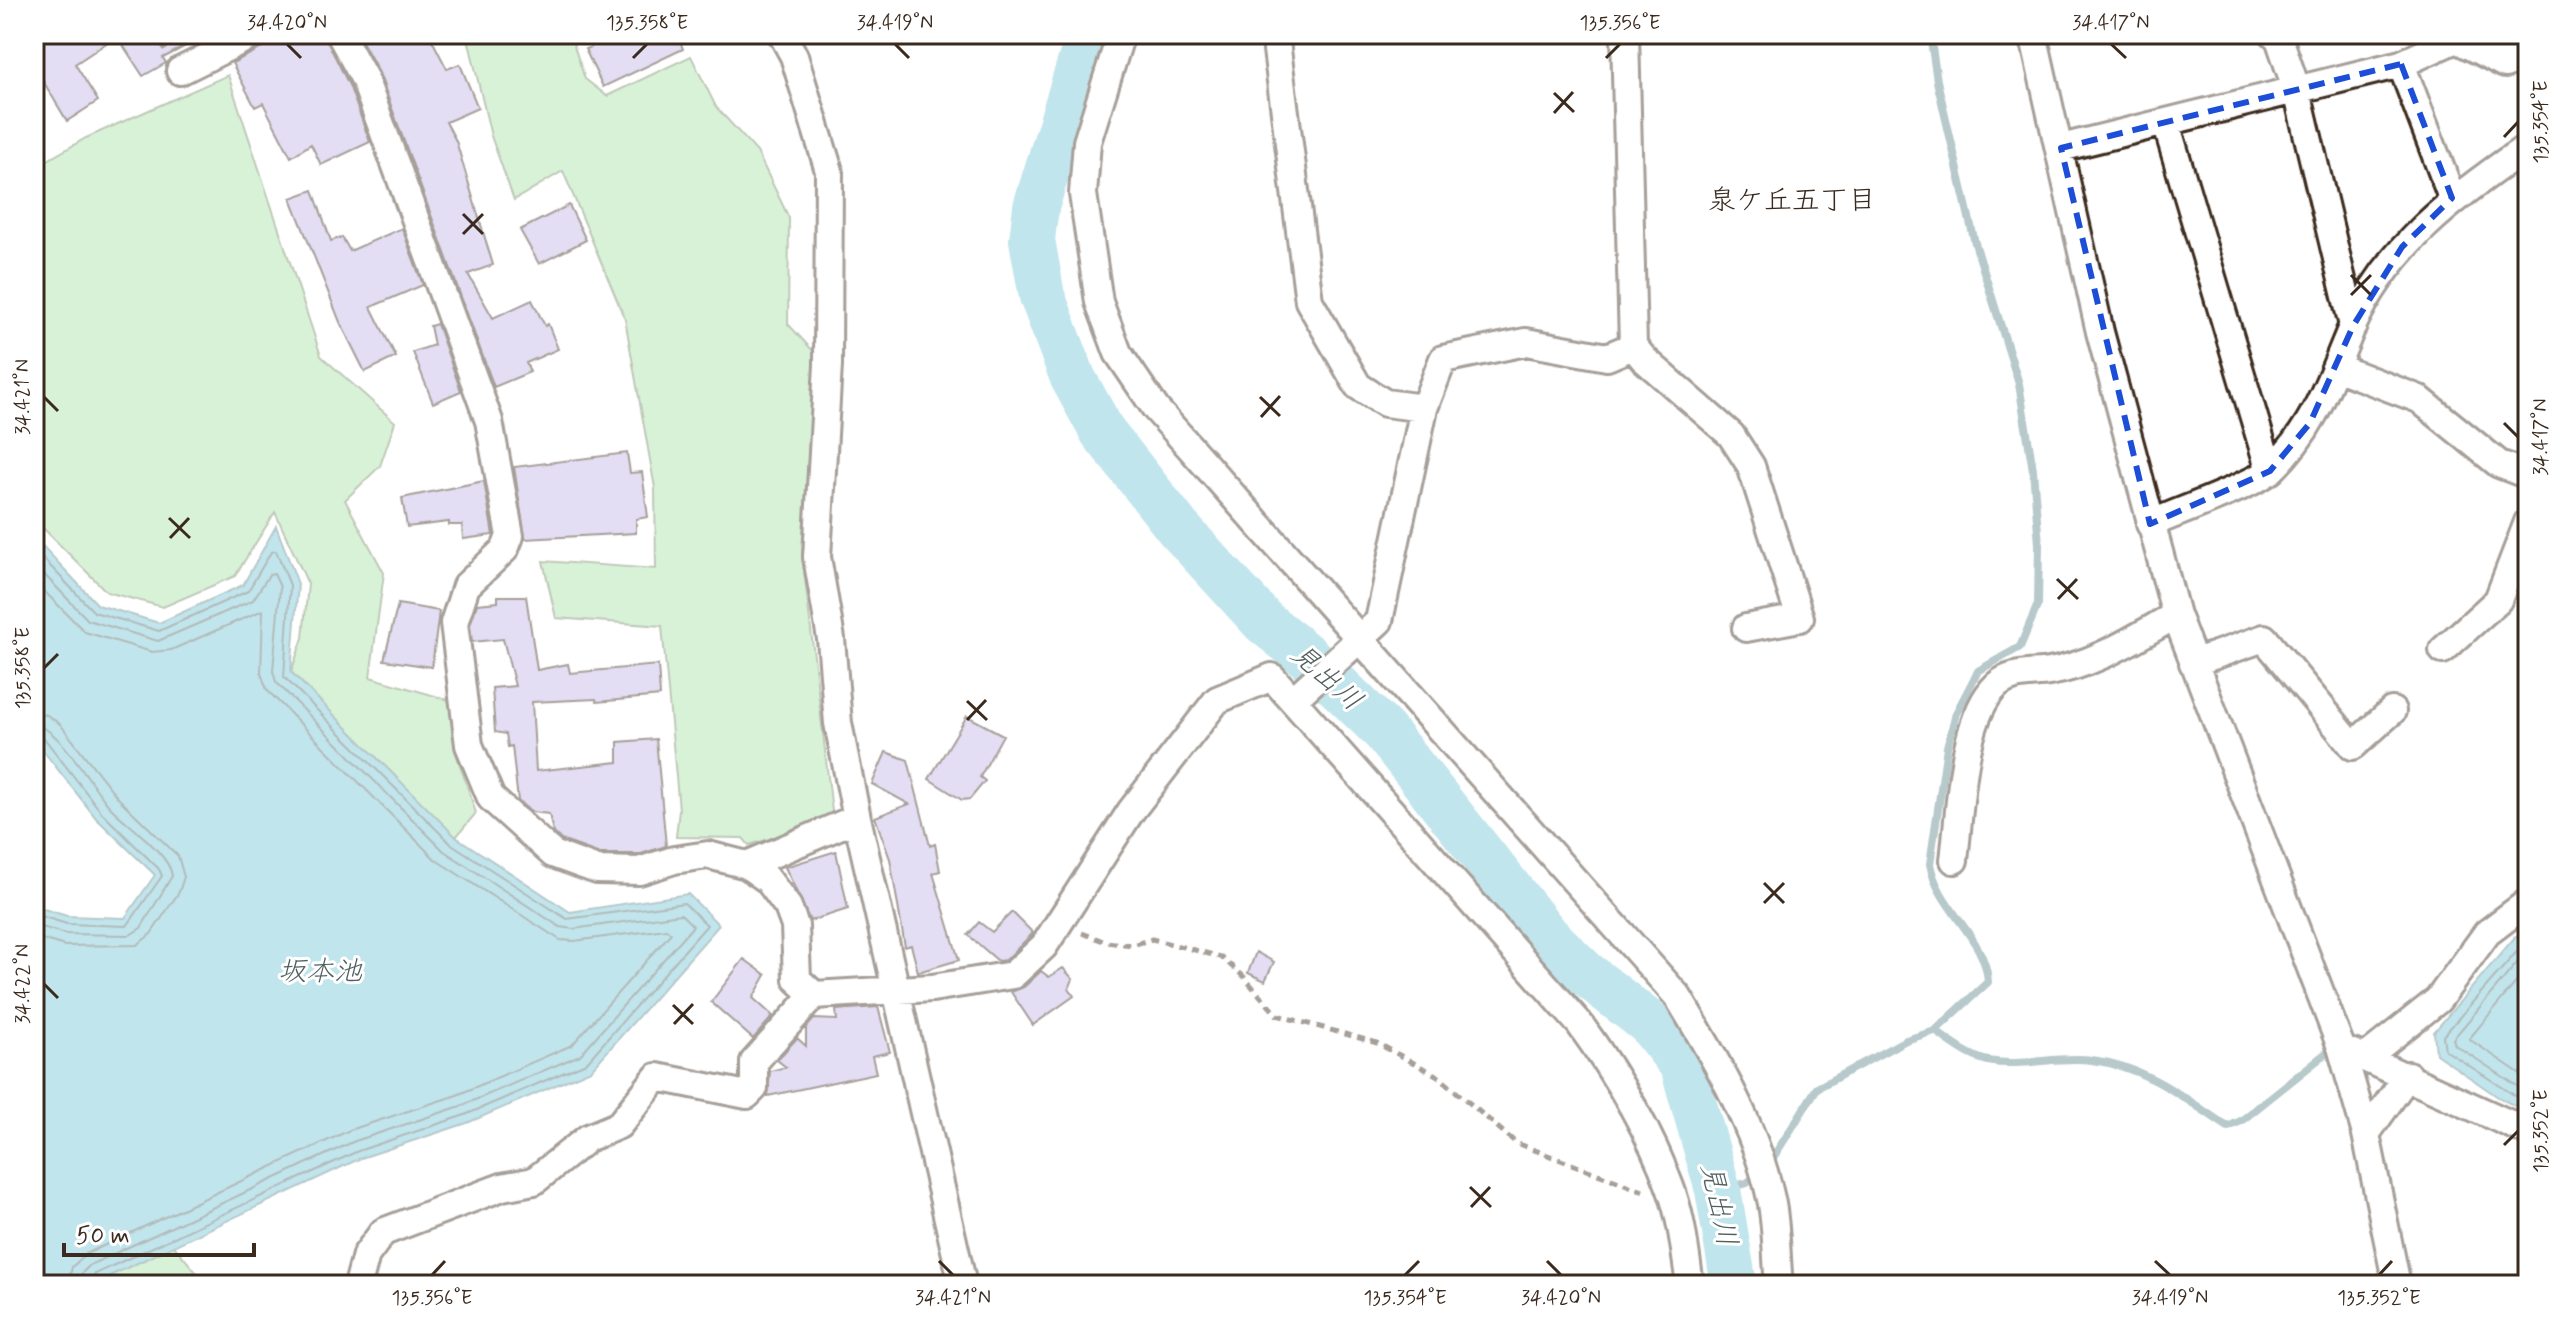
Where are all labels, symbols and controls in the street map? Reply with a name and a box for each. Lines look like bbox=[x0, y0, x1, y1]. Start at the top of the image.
text: 34.420°N bbox=[247, 10, 327, 37]
text: 135.358°E bbox=[606, 10, 688, 37]
text: 34.419°N bbox=[857, 10, 933, 37]
text: 135.356°E bbox=[1580, 10, 1660, 37]
text: 34.417°N bbox=[2072, 10, 2150, 37]
text: 135.354°E bbox=[2528, 80, 2555, 164]
district label: 泉ケ丘五丁目 bbox=[1708, 183, 1876, 220]
text: 34.421°N bbox=[10, 359, 37, 435]
text: 34.417°N bbox=[2528, 398, 2555, 476]
text: 135.358°E bbox=[10, 627, 37, 709]
water label: 見出川 bbox=[1282, 636, 1370, 720]
text: 34.422°N bbox=[10, 944, 37, 1024]
water label: 坂本池 bbox=[278, 954, 363, 991]
text: 135.352°E bbox=[2528, 1089, 2555, 1173]
water label: 見出川 bbox=[1691, 1160, 1745, 1250]
scale bar bbox=[64, 1207, 254, 1257]
text: 50 m bbox=[76, 1221, 130, 1252]
text: 135.356°E bbox=[392, 1285, 472, 1312]
text: 34.421°N bbox=[915, 1285, 991, 1312]
text: 135.354°E bbox=[1363, 1285, 1447, 1312]
text: 34.420°N bbox=[1521, 1285, 1601, 1312]
text: 34.419°N bbox=[2132, 1285, 2208, 1312]
text: 135.352°E bbox=[2337, 1285, 2421, 1312]

